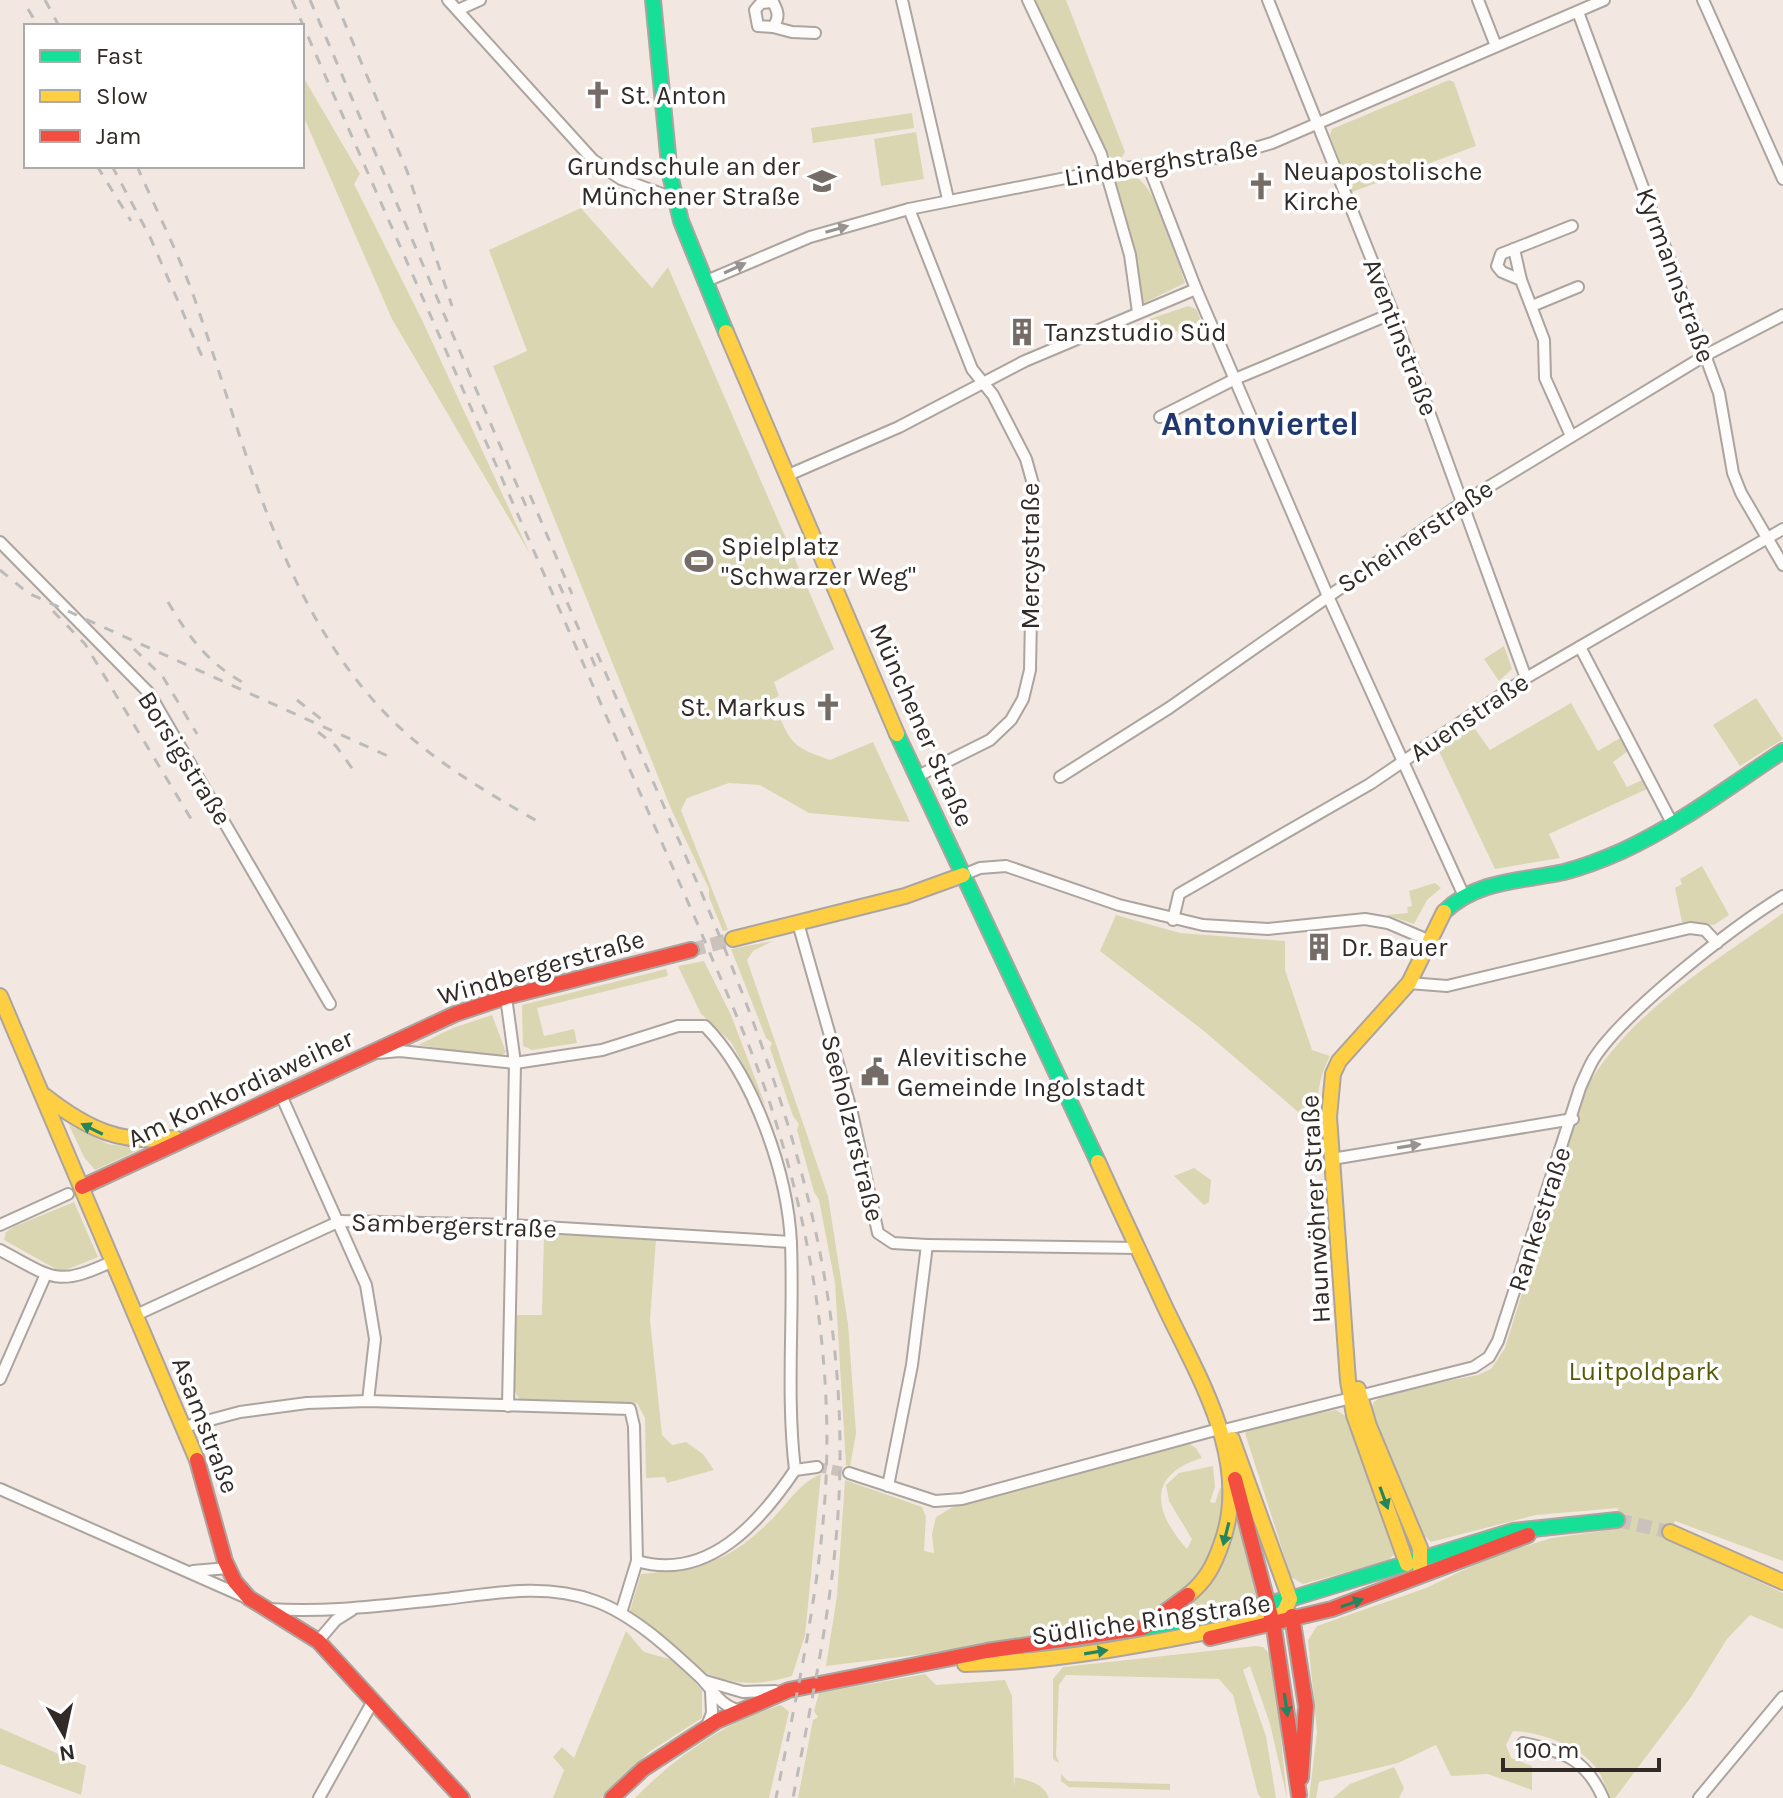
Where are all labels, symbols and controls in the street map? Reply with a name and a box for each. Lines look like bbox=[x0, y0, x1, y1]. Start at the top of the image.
legend bbox=[24, 24, 304, 168]
text: Fast bbox=[96, 42, 143, 70]
church icon: St. Anton bbox=[583, 80, 613, 110]
place label: St. Anton bbox=[620, 80, 727, 111]
text: Slow bbox=[96, 82, 148, 110]
text: Jam bbox=[96, 122, 141, 150]
street label: Lindberghstraße bbox=[1062, 132, 1260, 193]
place label: Grundschule an der Münchener Straße bbox=[567, 151, 801, 212]
place label: Neuapostolische Kirche bbox=[1283, 156, 1482, 217]
school or university icon: Grundschule an der Münchener Straße bbox=[807, 166, 837, 196]
church icon: Neuapostolische Kirche bbox=[1246, 171, 1276, 201]
street label: Kyrmannstraße bbox=[1630, 184, 1722, 367]
one-way arrow bbox=[825, 223, 850, 235]
street label: Aventinstraße bbox=[1356, 254, 1445, 420]
one-way arrow bbox=[724, 261, 747, 275]
building icon: Tanzstudio Süd bbox=[1007, 317, 1037, 347]
place label: Tanzstudio Süd bbox=[1044, 317, 1227, 348]
district label: Antonviertel bbox=[1161, 404, 1359, 444]
street label: Scheinerstraße bbox=[1332, 473, 1499, 600]
street label: Mercystraße bbox=[1015, 483, 1046, 629]
place label: Spielplatz "Schwarzer Weg" bbox=[721, 531, 916, 592]
sports icon: Spielplatz "Schwarzer Weg" bbox=[684, 546, 714, 576]
street label: Münchener Straße bbox=[863, 619, 980, 832]
street label: Auenstraße bbox=[1404, 666, 1534, 768]
street label: Borsigstraße bbox=[131, 685, 238, 831]
place label: St. Markus bbox=[680, 692, 806, 723]
church icon: St. Markus bbox=[813, 692, 843, 722]
street label: Windbergerstraße bbox=[434, 923, 648, 1012]
building icon: Dr. Bauer bbox=[1304, 932, 1334, 962]
place label: Dr. Bauer bbox=[1341, 932, 1448, 963]
street label: Am Konkordiaweiher bbox=[123, 1022, 358, 1154]
street label: Seeholzerstraße bbox=[814, 1032, 891, 1225]
place label: Alevitische Gemeinde Ingolstadt bbox=[897, 1042, 1145, 1103]
public building icon: Alevitische Gemeinde Ingolstadt bbox=[860, 1057, 890, 1087]
street label: Haunwöhrer Straße bbox=[1294, 1094, 1337, 1324]
one-way arrow bbox=[80, 1123, 103, 1136]
one-way arrow bbox=[1397, 1140, 1422, 1152]
street label: Rankestraße bbox=[1501, 1143, 1577, 1295]
street label: Sambergerstraße bbox=[351, 1206, 557, 1245]
street label: Asamstraße bbox=[165, 1353, 246, 1498]
park label: Luitpoldpark bbox=[1568, 1356, 1720, 1387]
one-way arrow bbox=[1378, 1486, 1391, 1510]
one-way arrow bbox=[1219, 1521, 1231, 1546]
street label: Südliche Ringstraße bbox=[1030, 1587, 1273, 1652]
one-way arrow bbox=[1341, 1596, 1365, 1608]
one-way arrow bbox=[1084, 1645, 1109, 1658]
one-way arrow bbox=[1280, 1693, 1292, 1718]
north arrow bbox=[24, 1694, 104, 1774]
scale bar bbox=[1503, 1722, 1659, 1772]
text: 100 m bbox=[1515, 1736, 1580, 1764]
text: N bbox=[57, 1739, 77, 1767]

